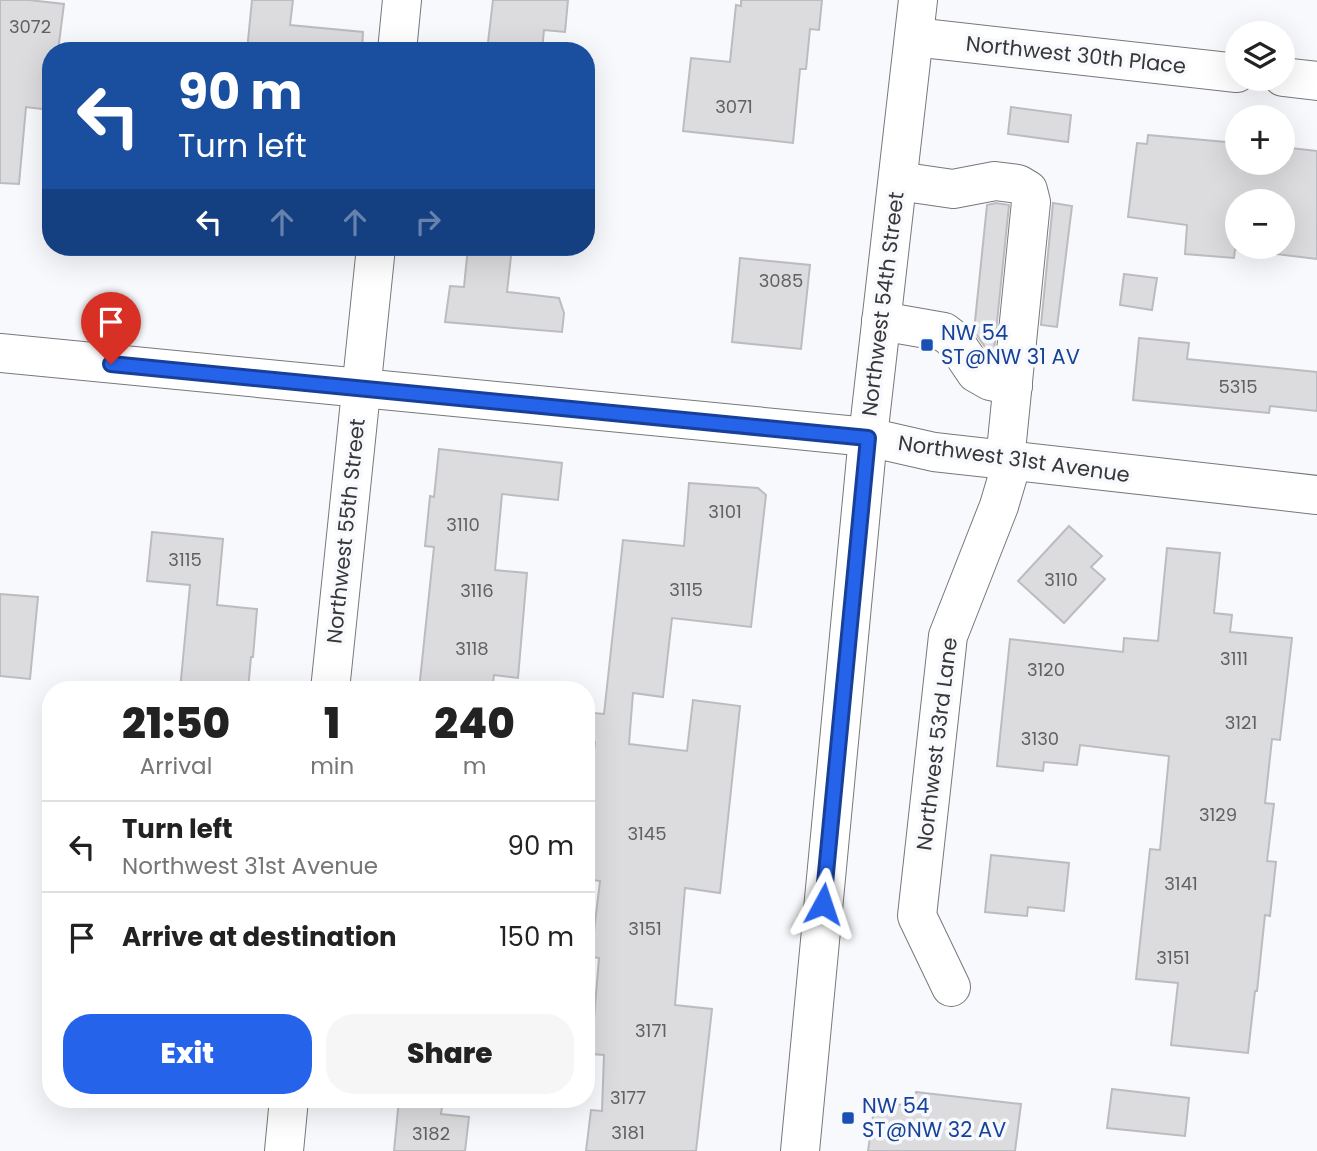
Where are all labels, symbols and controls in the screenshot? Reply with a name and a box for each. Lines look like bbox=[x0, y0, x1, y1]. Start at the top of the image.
house number: 3072 bbox=[9, 14, 51, 39]
map controls bbox=[1225, 21, 1295, 259]
button: layers bbox=[1225, 21, 1295, 91]
street label: Northwest 30th Place bbox=[965, 29, 1188, 80]
text: 90 m bbox=[178, 58, 302, 126]
icon: left bbox=[63, 70, 154, 161]
house number: 3071 bbox=[715, 94, 753, 119]
button: + bbox=[1225, 105, 1295, 175]
text: Turn left bbox=[178, 123, 307, 168]
button: − bbox=[1225, 189, 1295, 259]
street label: Northwest 54th Street bbox=[854, 190, 911, 418]
icon: left bbox=[190, 203, 228, 241]
icon: ahead bbox=[263, 203, 301, 241]
icon: ahead bbox=[336, 203, 374, 241]
icon: right bbox=[409, 203, 447, 241]
house number: 3085 bbox=[759, 268, 803, 293]
pin bbox=[81, 292, 141, 364]
icon: arrive bbox=[92, 303, 130, 341]
place label: NW 54 ST@NW 31 AV bbox=[941, 318, 1080, 371]
marker: NW 54 ST@NW 31 AV bbox=[919, 337, 935, 353]
house number: 5315 bbox=[1219, 374, 1257, 399]
street label: Northwest 55th Street bbox=[319, 417, 372, 645]
street label: Northwest 31st Avenue bbox=[896, 428, 1132, 489]
house number: 3101 bbox=[708, 499, 742, 524]
house number: 3110 bbox=[446, 512, 480, 537]
house number: 3115 bbox=[168, 547, 202, 572]
house number: 3110 bbox=[1044, 567, 1078, 592]
house number: 3115 bbox=[669, 577, 703, 602]
house number: 3116 bbox=[460, 578, 494, 603]
house number: 3118 bbox=[455, 636, 489, 661]
street label: Northwest 53rd Lane bbox=[909, 636, 964, 852]
house number: 3111 bbox=[1220, 646, 1248, 671]
house number: 3120 bbox=[1027, 657, 1065, 682]
text: 21:50 bbox=[122, 694, 230, 753]
text: 1 bbox=[324, 694, 340, 753]
text: 240 bbox=[434, 694, 515, 753]
house number: 3121 bbox=[1225, 710, 1257, 735]
house number: 3130 bbox=[1021, 726, 1059, 751]
text: Arrival bbox=[140, 750, 212, 782]
text: min bbox=[310, 750, 354, 782]
text: m bbox=[463, 750, 486, 782]
house number: 3129 bbox=[1199, 802, 1237, 827]
text: Turn left bbox=[122, 811, 233, 847]
house number: 3145 bbox=[628, 821, 667, 846]
icon: left bbox=[63, 828, 101, 866]
text: 90 m bbox=[508, 828, 574, 864]
text: Northwest 31st Avenue bbox=[122, 850, 378, 882]
position arrow bbox=[786, 867, 860, 941]
house number: 3141 bbox=[1164, 871, 1198, 896]
house number: 3151 bbox=[628, 916, 662, 941]
icon: arrive bbox=[63, 919, 101, 957]
text: Arrive at destination bbox=[122, 919, 397, 955]
text: 150 m bbox=[499, 919, 574, 955]
house number: 3151 bbox=[1156, 945, 1190, 970]
button: Exit bbox=[63, 1014, 312, 1094]
button: Share bbox=[326, 1014, 574, 1094]
house number: 3171 bbox=[635, 1018, 667, 1043]
house number: 3177 bbox=[610, 1085, 646, 1110]
place label: NW 54 ST@NW 32 AV bbox=[862, 1091, 1006, 1144]
marker: NW 54 ST@NW 32 AV bbox=[840, 1110, 856, 1126]
house number: 3181 bbox=[611, 1120, 645, 1145]
house number: 3182 bbox=[412, 1121, 450, 1146]

